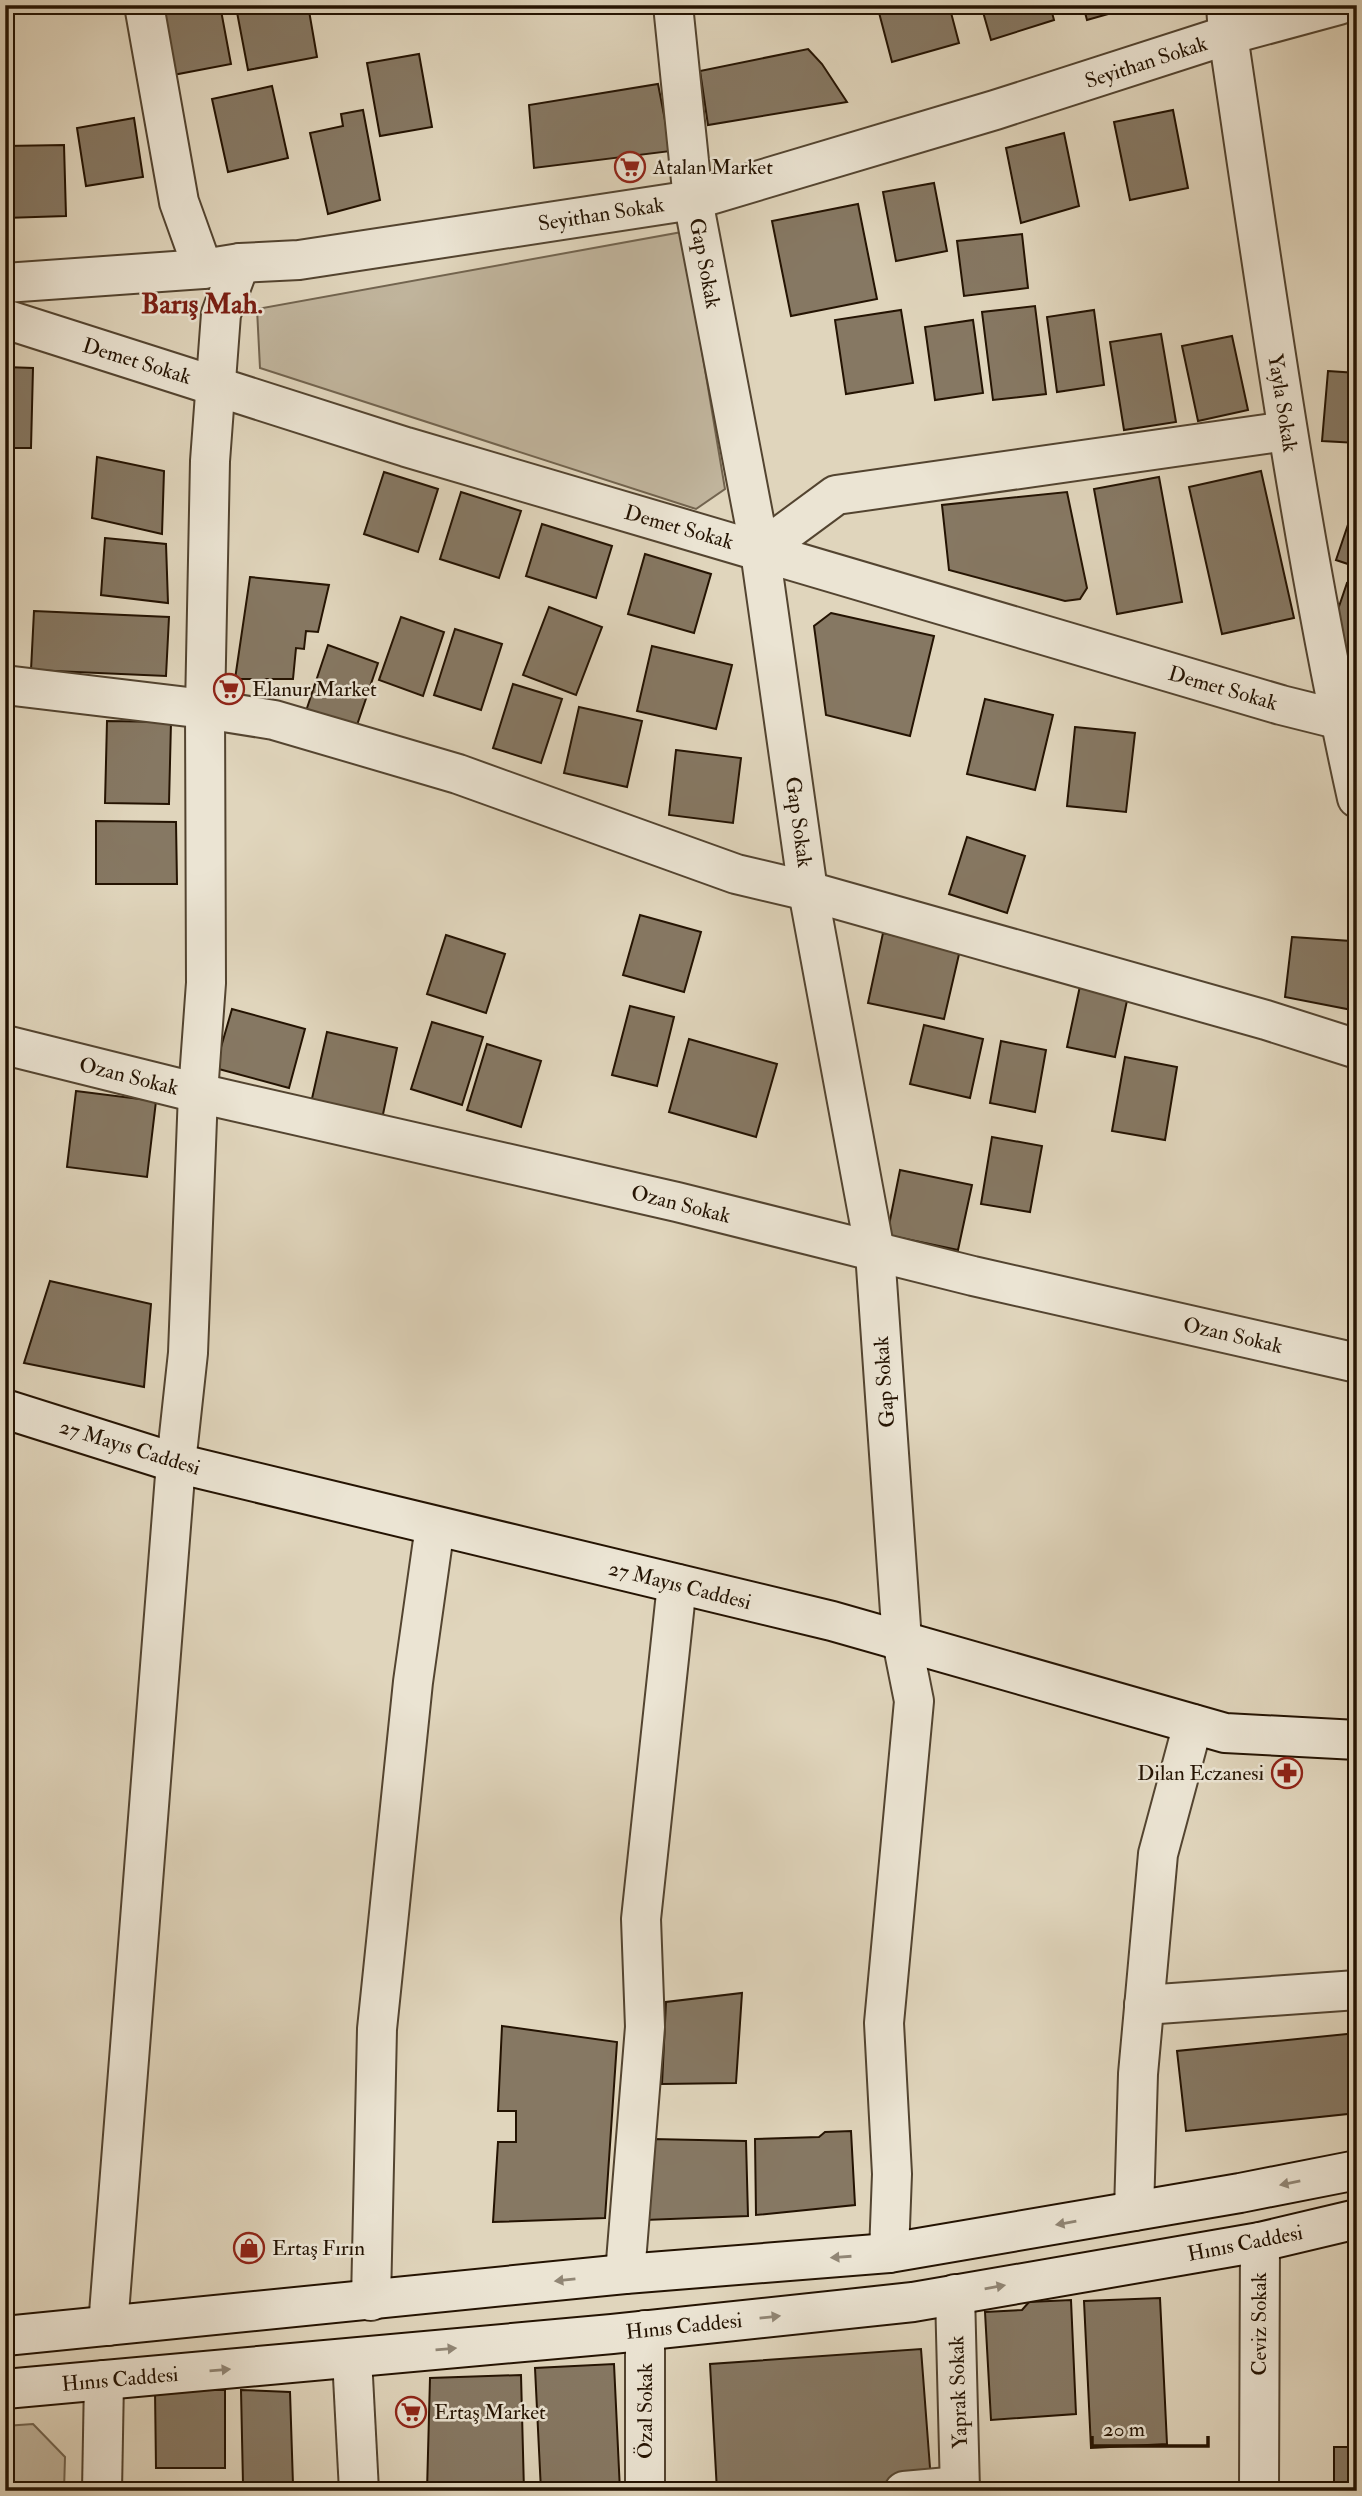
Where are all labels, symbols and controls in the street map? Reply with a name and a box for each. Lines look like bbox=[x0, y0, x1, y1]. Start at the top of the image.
street label: Seyithan Sokak bbox=[1082, 30, 1211, 95]
supermarket icon: Atalan Market bbox=[613, 150, 647, 184]
place label: Atalan Market bbox=[652, 154, 773, 181]
street label: Seyithan Sokak bbox=[536, 191, 666, 238]
street label: Gap Sokak bbox=[683, 216, 726, 311]
district label: Barış Mah. bbox=[141, 287, 263, 322]
street label: Demet Sokak bbox=[79, 332, 195, 391]
street label: Yayla Sokak bbox=[1261, 352, 1304, 454]
street label: Demet Sokak bbox=[621, 499, 737, 556]
street label: Demet Sokak bbox=[1165, 660, 1281, 717]
supermarket icon: Elanur Market bbox=[212, 672, 246, 706]
place label: Elanur Market bbox=[252, 676, 377, 703]
street label: Gap Sokak bbox=[779, 775, 818, 869]
street label: Ozan Sokak bbox=[76, 1051, 181, 1102]
street label: Ozan Sokak bbox=[628, 1179, 733, 1230]
street label: Ozan Sokak bbox=[1180, 1311, 1285, 1360]
street label: Gap Sokak bbox=[868, 1335, 901, 1429]
street label: 27 Mayıs Caddesi bbox=[56, 1413, 204, 1482]
street label: 27 Mayıs Caddesi bbox=[606, 1555, 754, 1616]
pharmacy icon: Dilan Eczanesi bbox=[1270, 1756, 1304, 1790]
place label: Dilan Eczanesi bbox=[1137, 1760, 1264, 1787]
one-way arrow bbox=[1279, 2178, 1301, 2189]
one-way arrow bbox=[1055, 2218, 1077, 2229]
street label: Hınıs Caddesi bbox=[1185, 2219, 1305, 2268]
shop icon: Ertaş Fırın bbox=[232, 2231, 266, 2265]
place label: Ertaş Fırın bbox=[272, 2235, 365, 2262]
one-way arrow bbox=[830, 2252, 852, 2263]
street label: Ceviz Sokak bbox=[1246, 2272, 1273, 2376]
one-way arrow bbox=[554, 2275, 576, 2286]
one-way arrow bbox=[985, 2281, 1007, 2292]
street label: Hınıs Caddesi bbox=[624, 2307, 744, 2346]
one-way arrow bbox=[759, 2311, 781, 2322]
street label: Yaprak Sokak bbox=[943, 2335, 974, 2449]
one-way arrow bbox=[435, 2343, 457, 2354]
street label: Hınıs Caddesi bbox=[61, 2361, 180, 2398]
street label: Özal Sokak bbox=[632, 2363, 659, 2459]
one-way arrow bbox=[209, 2364, 231, 2375]
supermarket icon: Ertaş Market bbox=[394, 2395, 428, 2429]
place label: Ertaş Market bbox=[434, 2399, 546, 2426]
scale bar bbox=[1092, 2405, 1208, 2449]
text: 20 m bbox=[1103, 2416, 1145, 2443]

